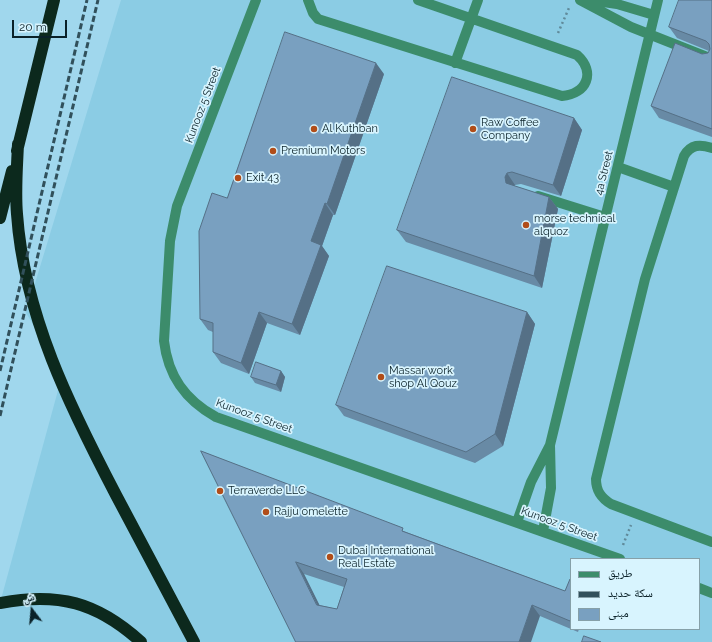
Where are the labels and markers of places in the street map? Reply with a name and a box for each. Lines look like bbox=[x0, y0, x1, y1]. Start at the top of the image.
place label: Raw Coffee Company bbox=[481, 116, 539, 142]
place label: Al Kuthban bbox=[322, 122, 378, 136]
marker: Al Kuthban bbox=[309, 124, 319, 134]
marker: Raw Coffee Company bbox=[468, 124, 478, 134]
place label: Premium Motors bbox=[281, 144, 365, 158]
marker: Premium Motors bbox=[268, 146, 278, 156]
place label: Exit 43 bbox=[246, 171, 279, 185]
marker: Exit 43 bbox=[233, 173, 243, 183]
place label: morse technical alquoz bbox=[534, 212, 615, 238]
marker: morse technical alquoz bbox=[521, 220, 531, 230]
place label: Massar work shop Al Qouz bbox=[389, 364, 457, 390]
marker: Massar work shop Al Qouz bbox=[376, 372, 386, 382]
place label: Terraverde LLC bbox=[228, 484, 305, 498]
marker: Terraverde LLC bbox=[215, 486, 225, 496]
place label: Rajju omelette bbox=[274, 505, 348, 519]
marker: Rajju omelette bbox=[261, 507, 271, 517]
place label: Dubai International Real Estate bbox=[338, 544, 434, 570]
marker: Dubai International Real Estate bbox=[325, 552, 335, 562]

